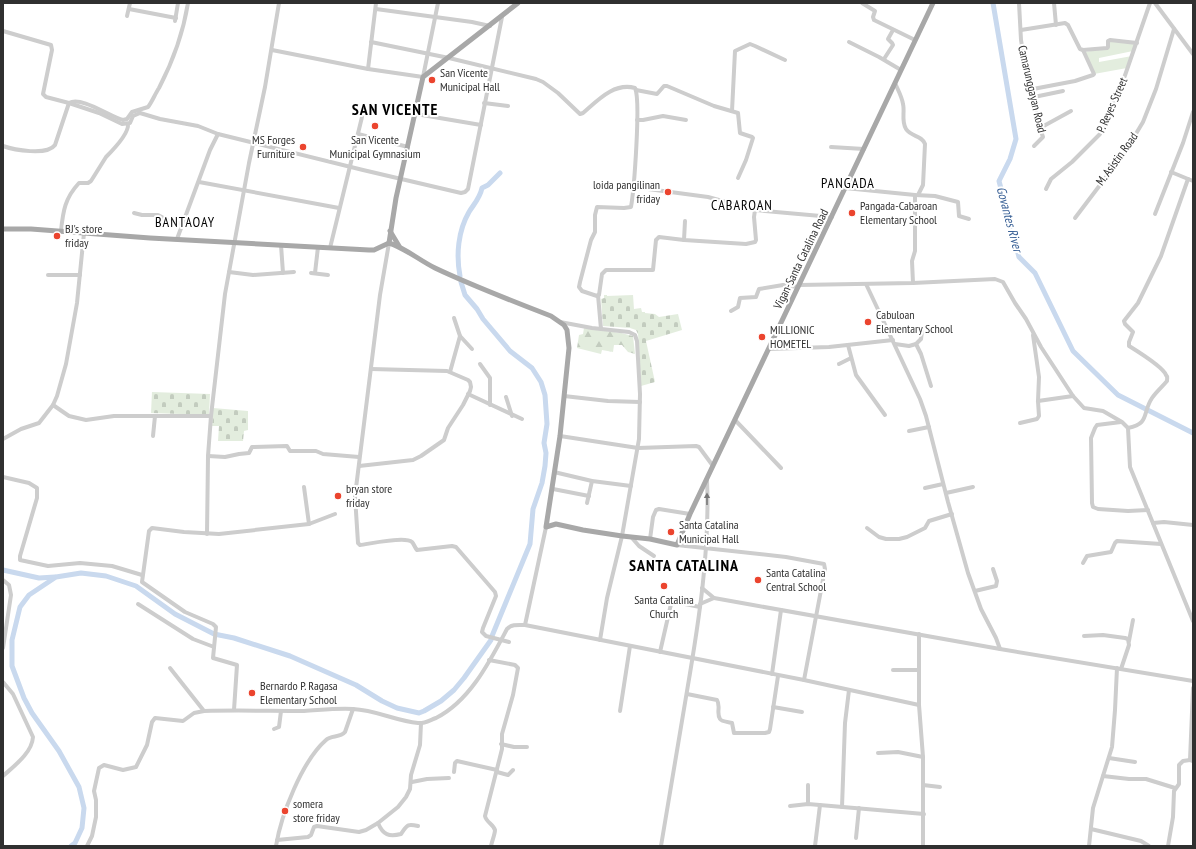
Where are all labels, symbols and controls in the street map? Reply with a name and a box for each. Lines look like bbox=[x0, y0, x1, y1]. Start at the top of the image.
street label: Camarunggayan Road bbox=[1015, 44, 1050, 134]
place label: San Vicente Municipal Hall bbox=[440, 65, 500, 94]
street label: P. Reyes Street bbox=[1093, 74, 1131, 135]
marker: San Vicente Municipal Hall bbox=[427, 75, 437, 85]
district label: SAN VICENTE bbox=[352, 99, 438, 119]
marker: San Vicente Municipal Gymnasium bbox=[370, 121, 380, 131]
street label: M. Asistin Road bbox=[1092, 129, 1141, 188]
place label: MS Forges Furniture bbox=[252, 132, 295, 161]
place label: San Vicente Municipal Gymnasium bbox=[330, 132, 421, 161]
marker: MS Forges Furniture bbox=[298, 142, 308, 152]
district label: PANGADA bbox=[821, 174, 875, 192]
place label: loida pangilinan friday bbox=[593, 177, 660, 206]
water label: Govantes River bbox=[993, 185, 1027, 256]
marker: loida pangilinan friday bbox=[663, 187, 673, 197]
district label: CABAROAN bbox=[711, 196, 773, 214]
place label: Pangada-Cabaroan Elementary School bbox=[860, 198, 937, 227]
street label: Vigan-Santa Catalina Road bbox=[769, 206, 831, 312]
marker: Pangada-Cabaroan Elementary School bbox=[847, 208, 857, 218]
district label: BANTAOAY bbox=[155, 213, 215, 231]
place label: BJ's store friday bbox=[65, 221, 102, 250]
marker: BJ's store friday bbox=[52, 231, 62, 241]
place label: Cabuloan Elementary School bbox=[876, 307, 953, 336]
marker: Cabuloan Elementary School bbox=[863, 317, 873, 327]
place label: MILLIONIC HOMETEL bbox=[770, 322, 815, 351]
marker: MILLIONIC HOMETEL bbox=[757, 332, 767, 342]
place label: bryan store friday bbox=[346, 481, 392, 510]
marker: bryan store friday bbox=[333, 491, 343, 501]
one-way arrow bbox=[704, 492, 710, 505]
place label: Santa Catalina Municipal Hall bbox=[679, 517, 739, 546]
marker: Santa Catalina Municipal Hall bbox=[666, 527, 676, 537]
district label: SANTA CATALINA bbox=[629, 555, 739, 575]
place label: Santa Catalina Central School bbox=[766, 565, 826, 594]
marker: Santa Catalina Central School bbox=[753, 575, 763, 585]
marker: Santa Catalina Church bbox=[659, 581, 669, 591]
place label: Santa Catalina Church bbox=[634, 592, 694, 621]
place label: Bernardo P. Ragasa Elementary School bbox=[260, 678, 338, 707]
marker: Bernardo P. Ragasa Elementary School bbox=[247, 688, 257, 698]
place label: somera store friday bbox=[293, 796, 340, 825]
marker: somera store friday bbox=[280, 806, 290, 816]

